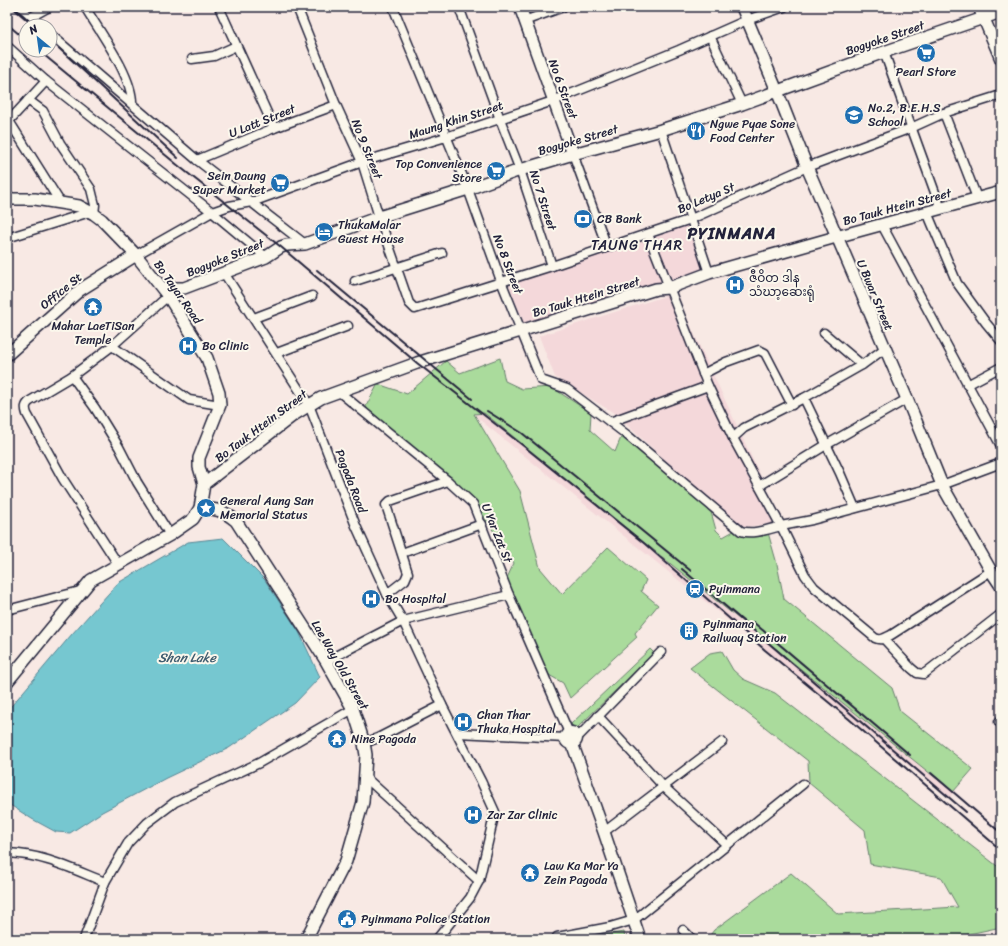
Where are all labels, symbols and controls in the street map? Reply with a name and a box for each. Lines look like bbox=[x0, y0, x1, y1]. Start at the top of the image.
street label: Bogyoke Street bbox=[843, 14, 929, 62]
north arrow bbox=[18, 18, 58, 58]
text: N bbox=[25, 19, 42, 40]
supermarket icon: Pearl Store bbox=[915, 42, 937, 64]
street label: No 6 Street bbox=[542, 56, 584, 123]
place label: Pearl Store bbox=[896, 61, 956, 83]
street label: Maung Khin Street bbox=[406, 94, 506, 146]
street label: U Latt Street bbox=[225, 97, 300, 144]
place label: No.2, B.E.H.S School bbox=[868, 97, 941, 133]
school or university icon: No.2, B.E.H.S School bbox=[843, 104, 865, 126]
place label: Ngwe Pyae Sone Food Center bbox=[710, 113, 795, 149]
street label: No 9 Street bbox=[345, 116, 389, 183]
street label: Bogyoke Street bbox=[535, 118, 622, 162]
restaurant icon: Ngwe Pyae Sone Food Center bbox=[685, 120, 707, 142]
place label: Top Convenience Store bbox=[395, 153, 482, 189]
supermarket icon: Top Convenience Store bbox=[485, 160, 507, 182]
place label: Sein Daung Super Market bbox=[192, 165, 266, 201]
street label: No 7 Street bbox=[523, 167, 563, 234]
supermarket icon: Sein Daung Super Market bbox=[269, 172, 291, 194]
street label: Bo Letya St bbox=[674, 176, 739, 220]
street label: Bo Tauk Htein Street bbox=[840, 182, 955, 232]
bank icon: CB Bank bbox=[572, 208, 594, 230]
place label: CB Bank bbox=[597, 208, 642, 230]
place label: ThukaMalar Guest House bbox=[338, 214, 404, 250]
district label: PYINMANA bbox=[687, 219, 777, 248]
hotel icon: ThukaMalar Guest House bbox=[313, 221, 335, 243]
street label: No 8 Street bbox=[486, 231, 530, 298]
street label: Bogyoke Street bbox=[183, 232, 268, 284]
district label: TAUNG THAR bbox=[591, 233, 683, 258]
street label: Bo Tayar Road bbox=[148, 255, 209, 329]
street label: U Bwar Street bbox=[850, 256, 900, 334]
street label: Office St bbox=[35, 267, 87, 315]
place label: ဇီဝိတ ဒါန သံဃာ့ဆေးရုံ bbox=[749, 267, 815, 303]
street label: Bo Tauk Htein Street bbox=[530, 270, 644, 324]
hospital icon: ဇီဝိတ ဒါန သံဃာ့ဆေးရုံ bbox=[724, 274, 746, 296]
temple icon: Mahar LaeTiSan Temple bbox=[82, 296, 104, 318]
place label: Mahar LaeTiSan Temple bbox=[51, 315, 135, 351]
hospital icon: Bo Clinic bbox=[177, 335, 199, 357]
place label: Bo Clinic bbox=[202, 335, 249, 357]
street label: Bo Tauk Htein Street bbox=[210, 383, 313, 468]
street label: Pagoda Road bbox=[329, 446, 373, 517]
place label: General Aung San Memorial Status bbox=[220, 490, 314, 526]
place icon: General Aung San Memorial Status bbox=[195, 497, 217, 519]
street label: U Yar Zat St bbox=[475, 500, 519, 567]
station icon: Pyinmana bbox=[684, 578, 706, 600]
place label: Pyinmana bbox=[709, 578, 760, 600]
hospital icon: Bo Hospital bbox=[360, 588, 382, 610]
place label: Bo Hospital bbox=[385, 588, 446, 610]
place label: Pyinmana Railway Station bbox=[703, 613, 787, 649]
street label: Lae Way Old Street bbox=[305, 616, 375, 715]
building icon: Pyinmana Railway Station bbox=[678, 620, 700, 642]
water label: Shan Lake bbox=[158, 646, 218, 669]
place label: Chan Thar Thuka Hospital bbox=[477, 704, 556, 740]
hospital icon: Chan Thar Thuka Hospital bbox=[452, 711, 474, 733]
temple icon: Nine Pagoda bbox=[326, 728, 348, 750]
place label: Nine Pagoda bbox=[351, 728, 417, 750]
hospital icon: Zar Zar Clinic bbox=[462, 804, 484, 826]
place label: Zar Zar Clinic bbox=[487, 804, 558, 826]
place label: Law Ka Mar Ya Zein Pagoda bbox=[544, 855, 619, 891]
temple icon: Law Ka Mar Ya Zein Pagoda bbox=[519, 862, 541, 884]
public building icon: Pyinmana Police Station bbox=[336, 908, 358, 930]
place label: Pyinmana Police Station bbox=[361, 908, 490, 930]

